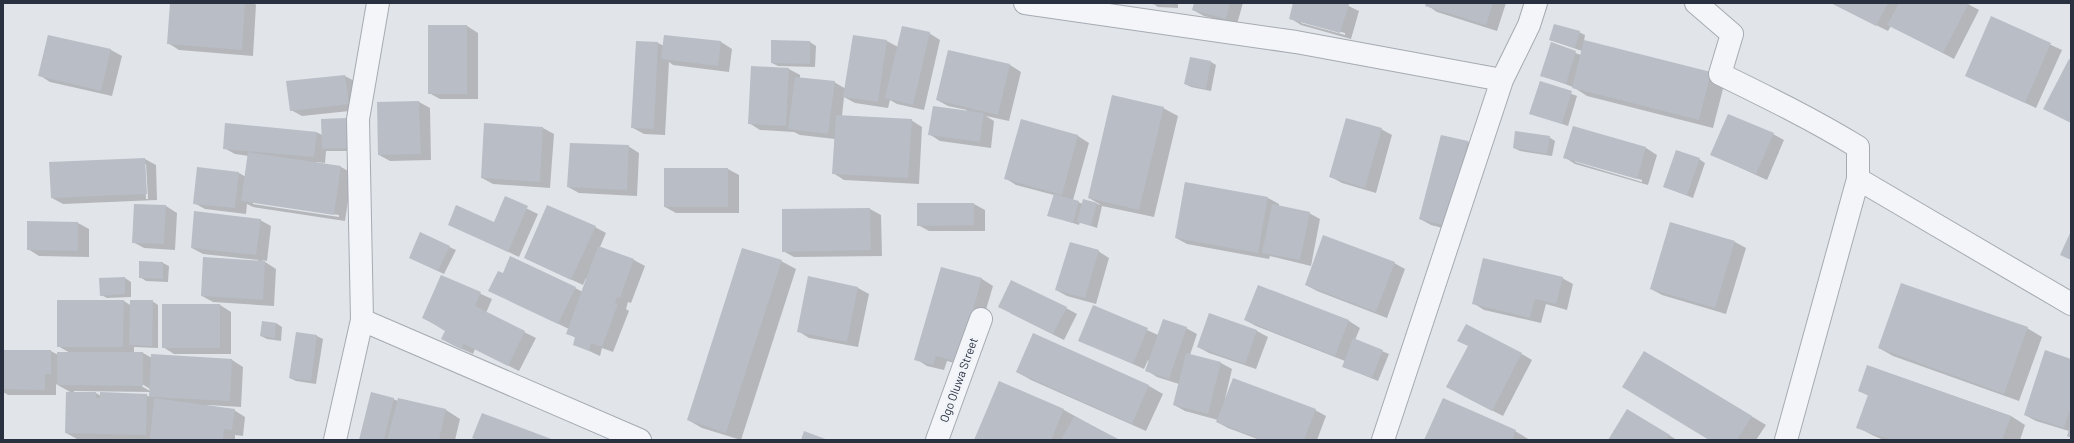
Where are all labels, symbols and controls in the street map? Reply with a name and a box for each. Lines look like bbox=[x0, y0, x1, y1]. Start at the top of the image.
street label: Ogo Oluwa Street bbox=[936, 335, 980, 424]

